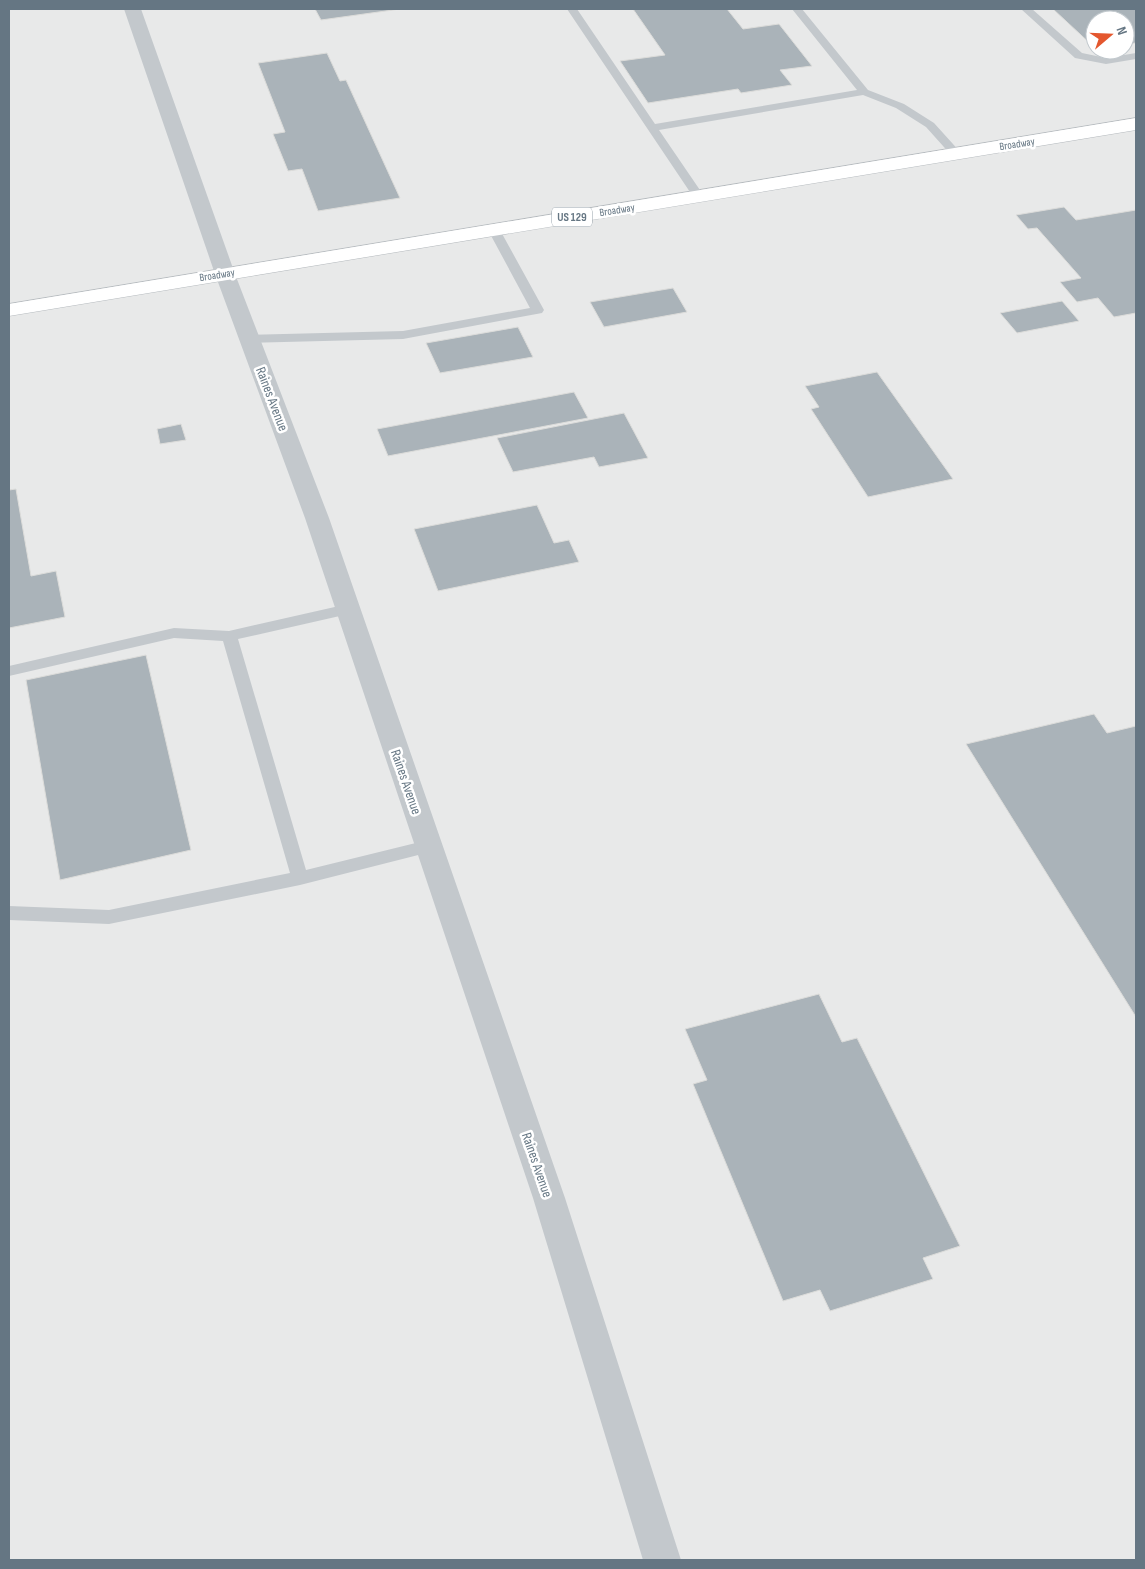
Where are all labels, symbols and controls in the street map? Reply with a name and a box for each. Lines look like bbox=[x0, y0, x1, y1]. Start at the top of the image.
north arrow bbox=[1085, 10, 1135, 60]
text: N bbox=[1113, 25, 1131, 37]
street label: Broadway bbox=[998, 135, 1036, 153]
street label: Broadway bbox=[598, 201, 636, 219]
road number: US 129 bbox=[552, 208, 592, 226]
street label: Broadway bbox=[198, 266, 236, 284]
street label: Raines Avenue bbox=[252, 364, 292, 434]
street label: Raines Avenue bbox=[387, 747, 425, 817]
street label: Raines Avenue bbox=[518, 1130, 556, 1200]

